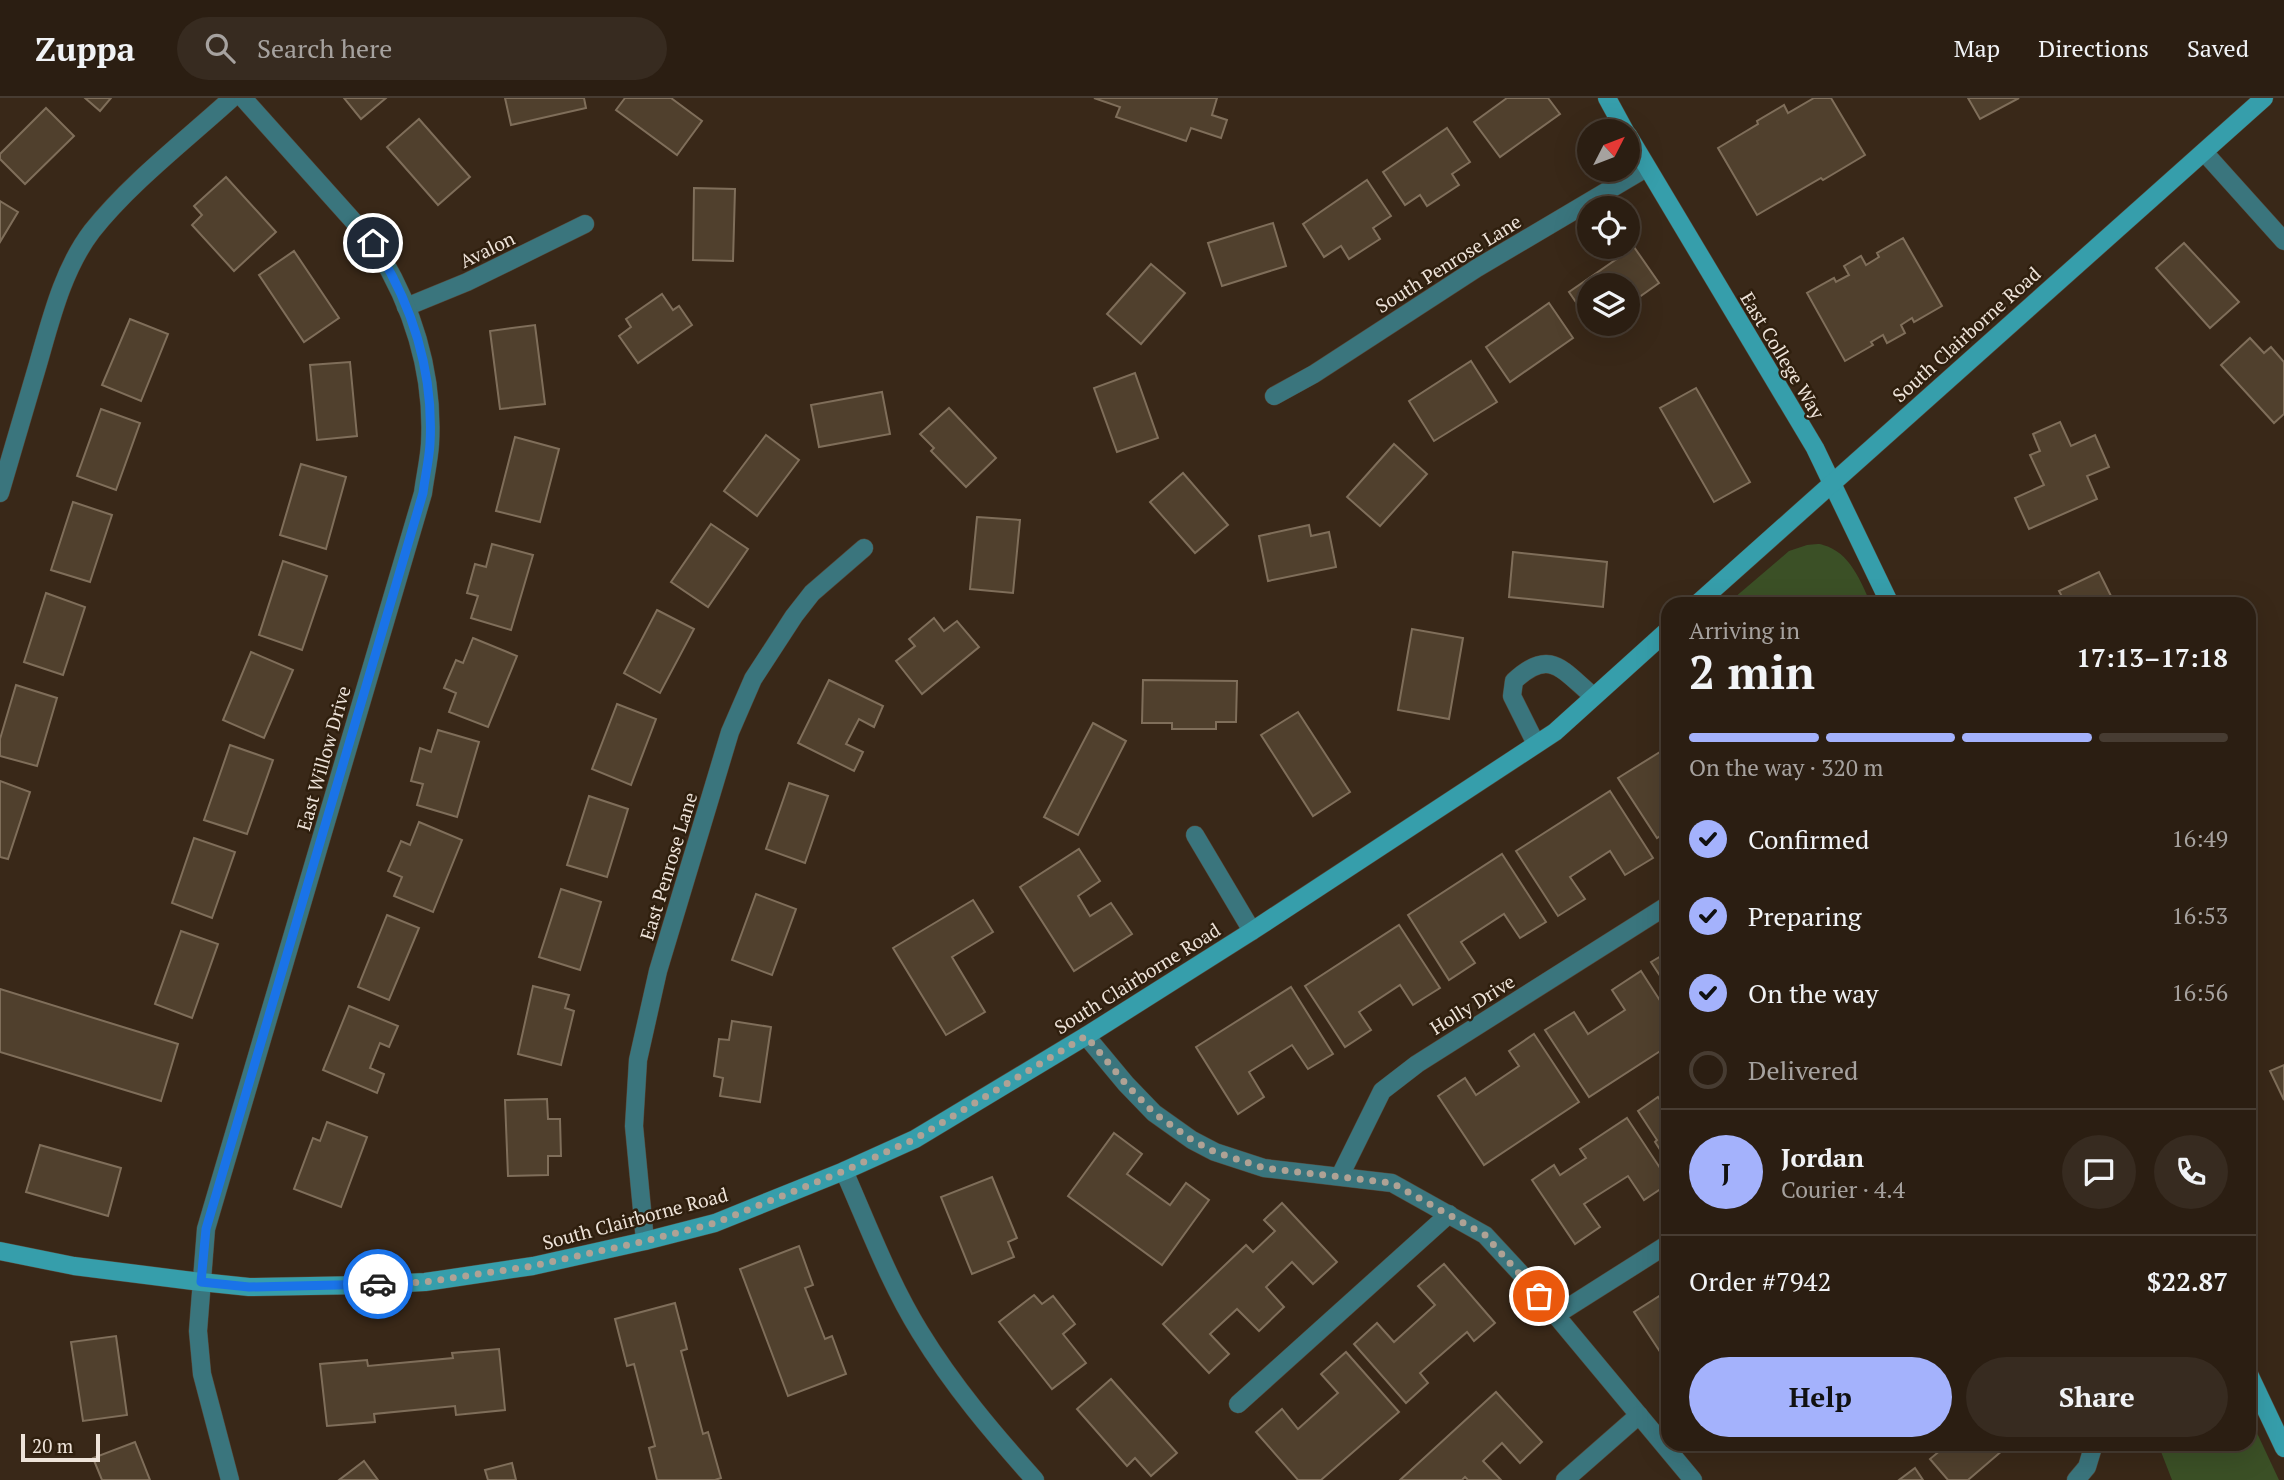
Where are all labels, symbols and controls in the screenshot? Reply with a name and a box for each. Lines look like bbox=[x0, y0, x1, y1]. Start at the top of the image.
search box bbox=[177, 17, 667, 80]
text: Zuppa bbox=[35, 27, 135, 70]
icon: search bbox=[201, 29, 239, 67]
text: Search here bbox=[257, 31, 392, 65]
text: Map bbox=[1954, 32, 2000, 64]
text: Directions bbox=[2038, 32, 2149, 64]
text: Saved bbox=[2187, 32, 2249, 64]
north arrow bbox=[1577, 119, 1640, 182]
map controls bbox=[1577, 119, 1640, 336]
button: locate bbox=[1577, 196, 1640, 259]
street label: South Penrose Lane bbox=[1371, 208, 1525, 318]
pin bbox=[343, 213, 403, 273]
icon: home bbox=[354, 224, 392, 262]
street label: Avalon bbox=[455, 225, 519, 273]
street label: South Clairborne Road bbox=[1887, 261, 2046, 407]
button: layers bbox=[1577, 273, 1640, 336]
street label: East College Way bbox=[1735, 287, 1831, 423]
text: Arriving in bbox=[1689, 615, 1800, 646]
text: 17:13–17:18 bbox=[2076, 640, 2228, 674]
text: 2 min bbox=[1689, 641, 1815, 702]
street label: East Willow Drive bbox=[290, 683, 356, 833]
text: On the way · 320 m bbox=[1689, 752, 1883, 783]
street label: East Penrose Lane bbox=[634, 789, 702, 943]
icon: check bbox=[1689, 820, 1727, 858]
text: Confirmed bbox=[1748, 822, 1869, 856]
text: 16:49 bbox=[2171, 823, 2228, 854]
icon: check bbox=[1689, 897, 1727, 935]
text: Preparing bbox=[1748, 899, 1861, 933]
text: 16:53 bbox=[2171, 900, 2228, 931]
street label: South Clairborne Road bbox=[1049, 917, 1225, 1039]
street label: Holly Drive bbox=[1425, 968, 1519, 1040]
icon: check bbox=[1689, 974, 1727, 1012]
text: On the way bbox=[1748, 976, 1879, 1010]
text: 16:56 bbox=[2171, 977, 2228, 1008]
text: Delivered bbox=[1748, 1053, 1858, 1087]
button: chat bbox=[2062, 1135, 2136, 1209]
button: phone bbox=[2154, 1135, 2228, 1209]
text: Jordan bbox=[1781, 1140, 1864, 1174]
text: J bbox=[1721, 1155, 1731, 1189]
text: Courier · 4.4 bbox=[1781, 1174, 1905, 1205]
street label: South Clairborne Road bbox=[540, 1181, 731, 1255]
courier bbox=[343, 1249, 413, 1319]
text: Order #7942 bbox=[1689, 1264, 1831, 1298]
text: $22.87 bbox=[2147, 1264, 2228, 1298]
icon: car bbox=[359, 1265, 397, 1303]
pin bbox=[1509, 1266, 1569, 1326]
icon: bag bbox=[1520, 1277, 1558, 1315]
button: Help bbox=[1689, 1357, 1952, 1437]
button: Share bbox=[1966, 1357, 2228, 1437]
scale bar bbox=[21, 1431, 100, 1463]
text: 20 m bbox=[32, 1433, 73, 1458]

